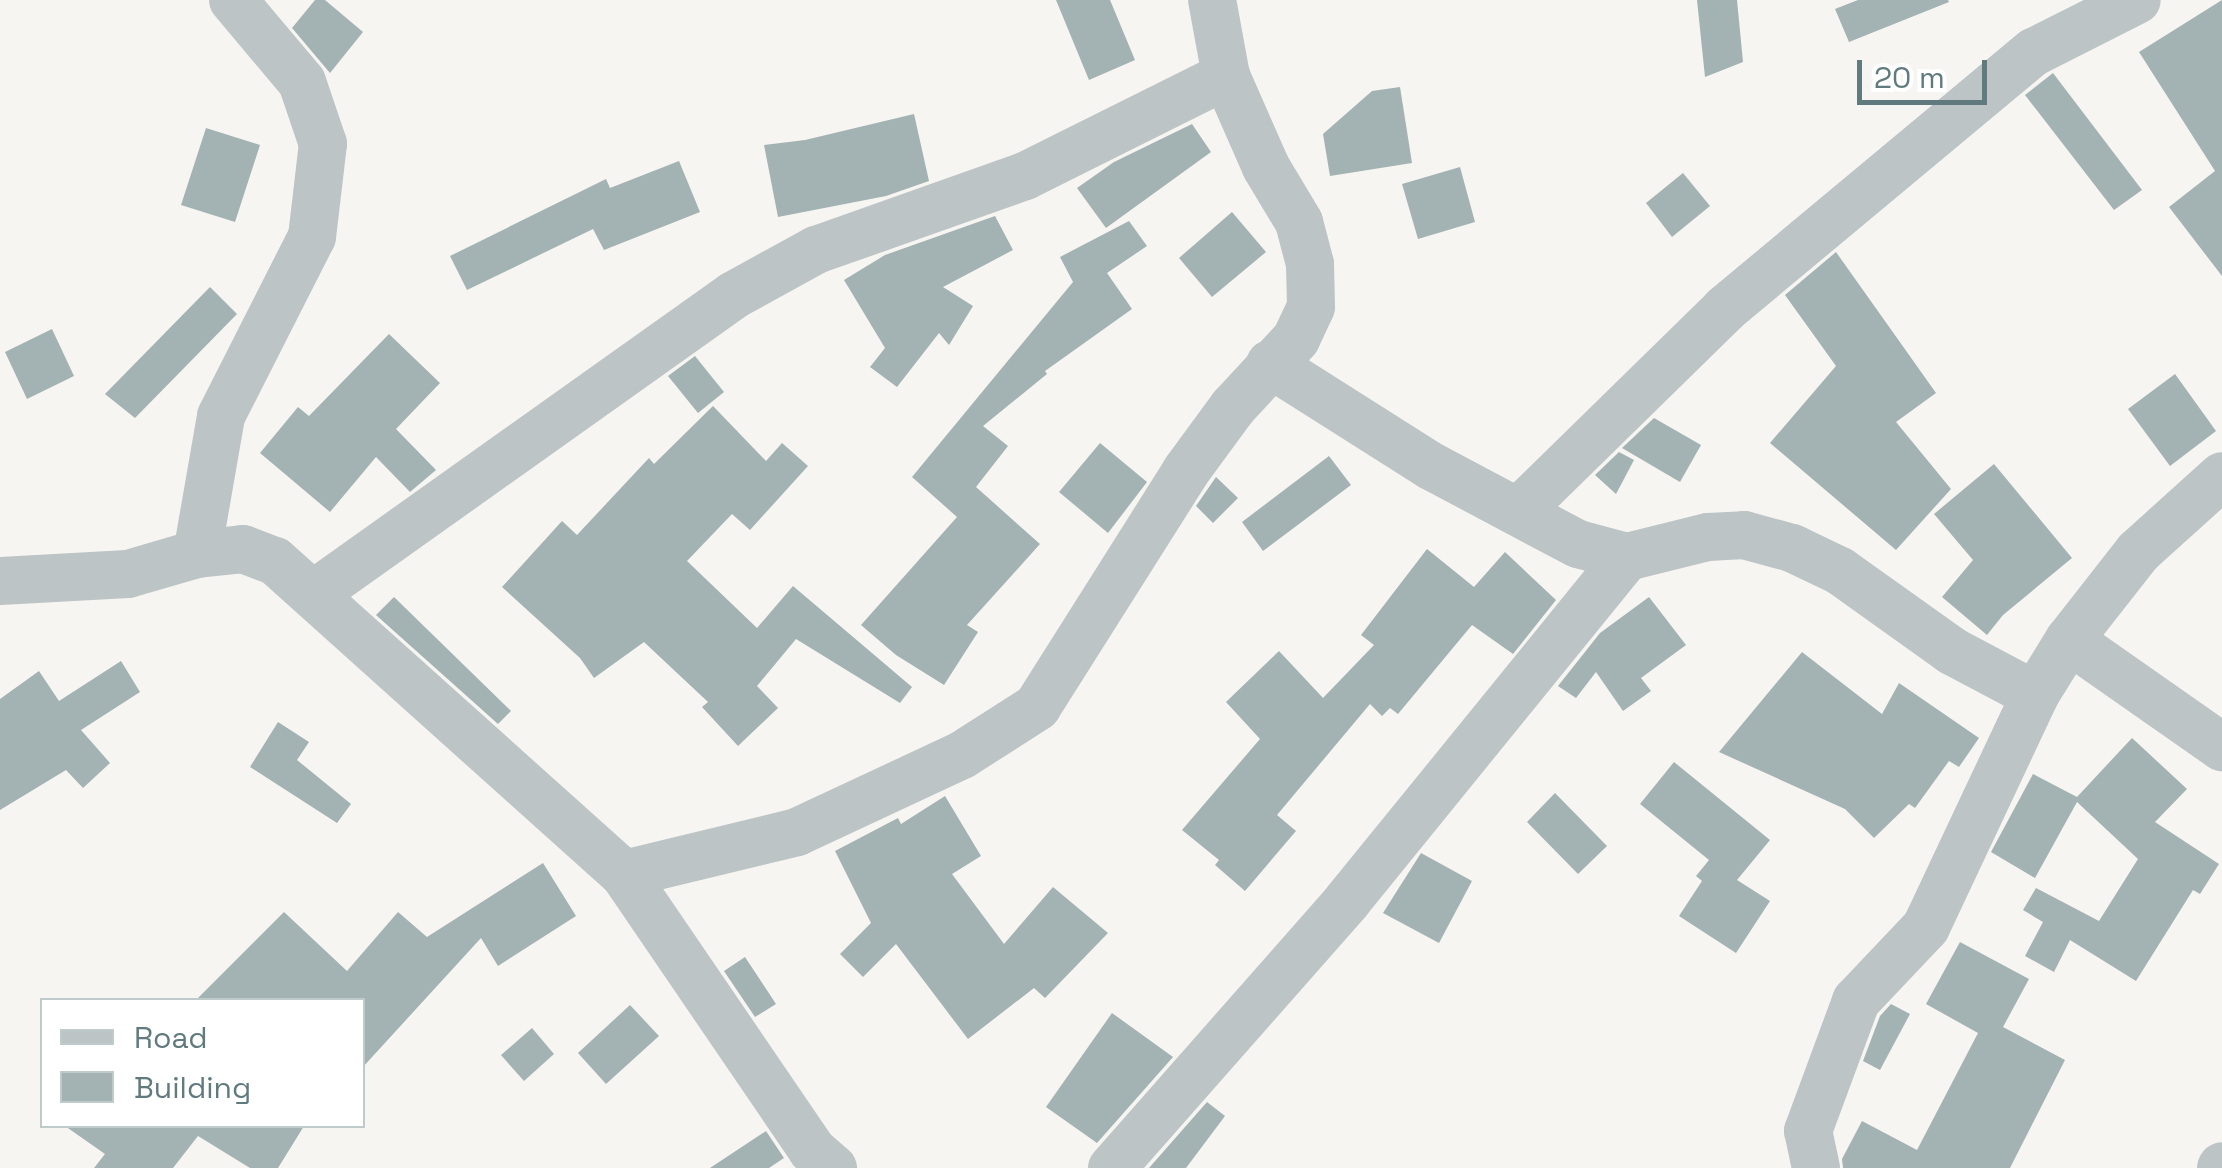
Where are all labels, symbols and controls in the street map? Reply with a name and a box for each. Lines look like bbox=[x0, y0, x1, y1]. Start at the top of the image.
scale bar bbox=[1862, 40, 1992, 102]
text: 20 m bbox=[1874, 58, 1945, 97]
legend bbox=[40, 998, 365, 1128]
text: Road bbox=[134, 1018, 208, 1057]
text: Building bbox=[134, 1068, 251, 1107]

